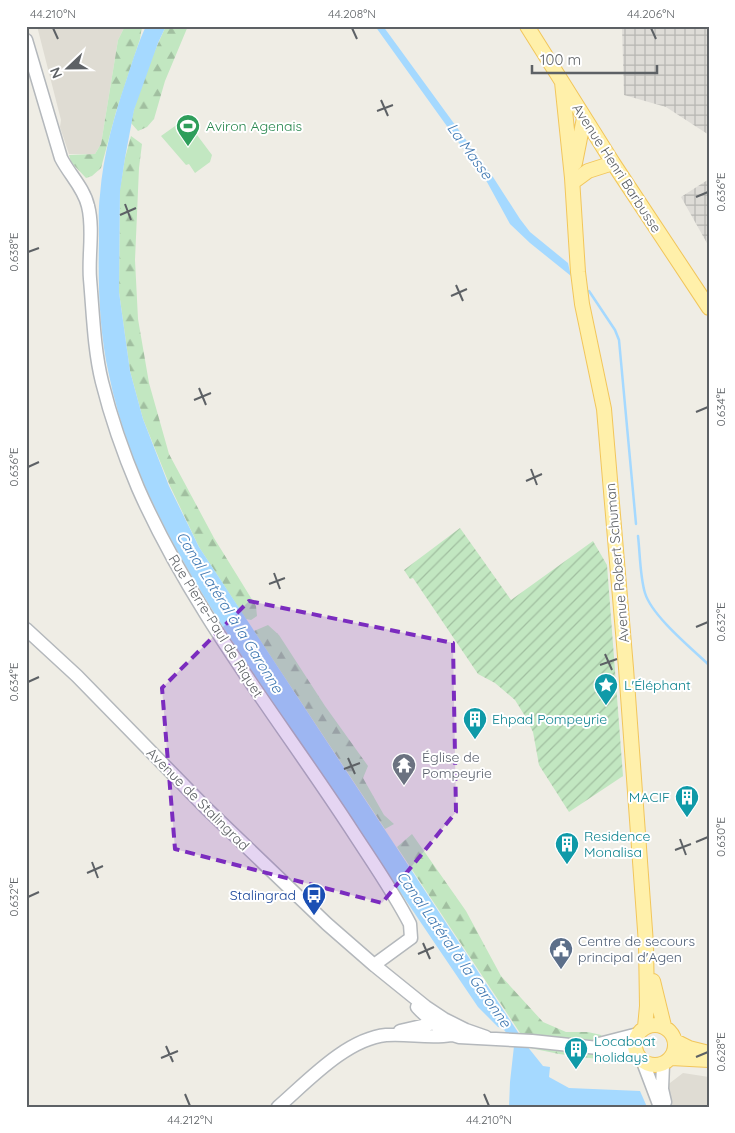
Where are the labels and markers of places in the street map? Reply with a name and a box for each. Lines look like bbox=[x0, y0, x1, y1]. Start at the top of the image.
sports icon: Aviron Agenais bbox=[175, 113, 201, 147]
place label: Aviron Agenais bbox=[206, 117, 302, 135]
place icon: L'Éléphant bbox=[593, 672, 619, 706]
place label: L'Éléphant bbox=[624, 676, 691, 694]
building icon: Ehpad Pompeyrie bbox=[462, 706, 488, 740]
place label: Ehpad Pompeyrie bbox=[492, 710, 607, 728]
place label: Église de Pompeyrie bbox=[422, 748, 492, 782]
temple icon: Église de Pompeyrie bbox=[391, 752, 417, 786]
building icon: MACIF bbox=[674, 784, 700, 818]
place label: MACIF bbox=[629, 788, 670, 806]
place label: Residence Monalisa bbox=[584, 827, 651, 861]
building icon: Residence Monalisa bbox=[554, 831, 580, 865]
bus stop icon: Stalingrad bbox=[301, 882, 327, 916]
place label: Stalingrad bbox=[230, 886, 296, 904]
place label: Centre de secours principal d'Agen bbox=[578, 932, 695, 966]
public building icon: Centre de secours principal d'Agen bbox=[548, 936, 574, 970]
place label: Locaboat holidays bbox=[594, 1032, 656, 1066]
building icon: Locaboat holidays bbox=[563, 1036, 589, 1070]

